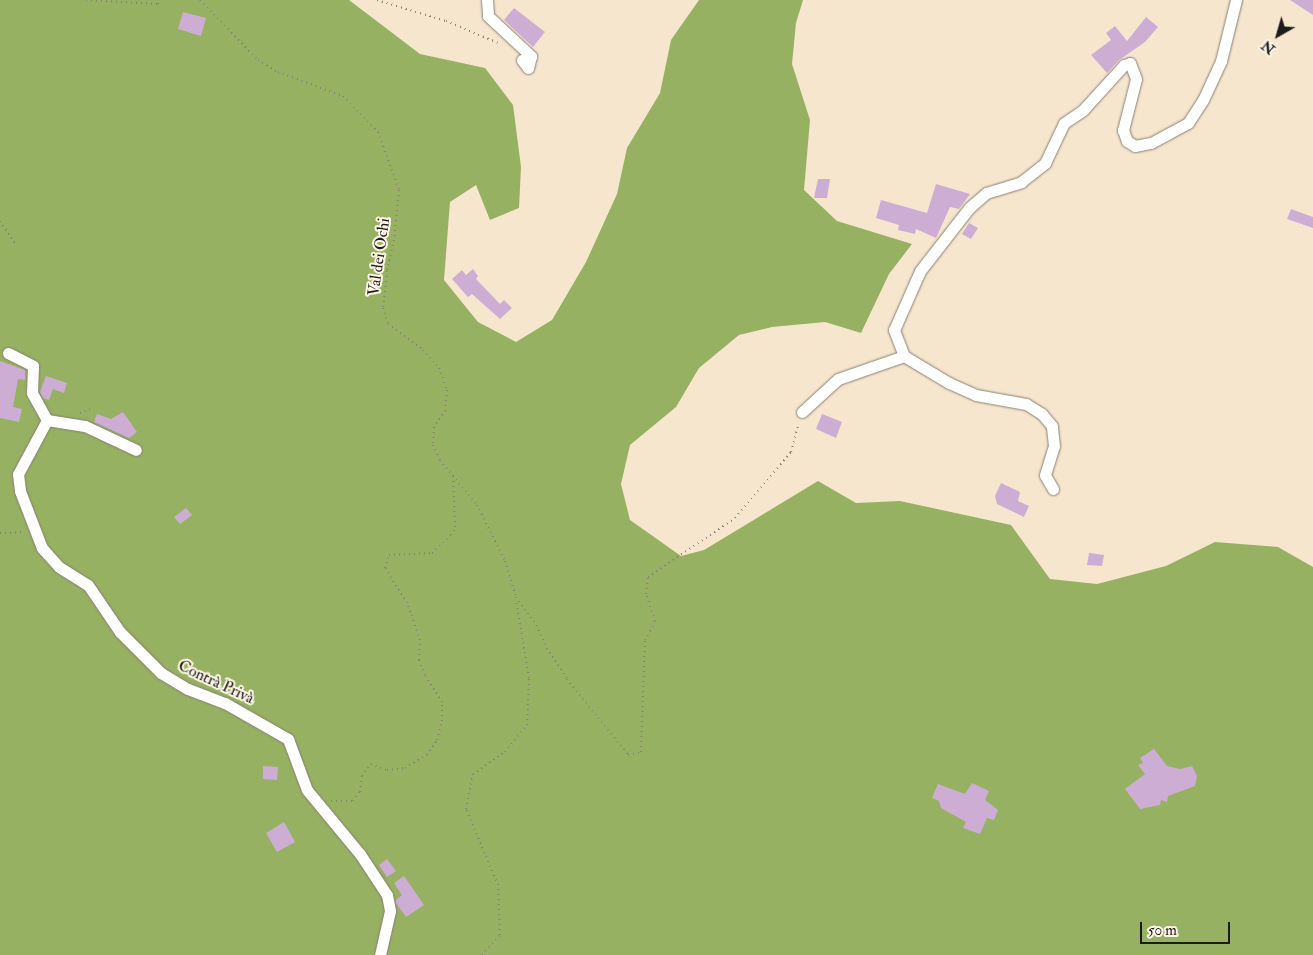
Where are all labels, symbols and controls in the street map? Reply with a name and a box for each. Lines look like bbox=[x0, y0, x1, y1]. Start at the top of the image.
north arrow bbox=[1253, 10, 1303, 60]
text: N bbox=[1258, 37, 1279, 58]
street label: Val dei Ochi bbox=[364, 217, 394, 297]
street label: Contrà Privà bbox=[175, 656, 257, 708]
scale bar bbox=[1143, 912, 1233, 944]
text: 50 m bbox=[1148, 921, 1177, 940]

